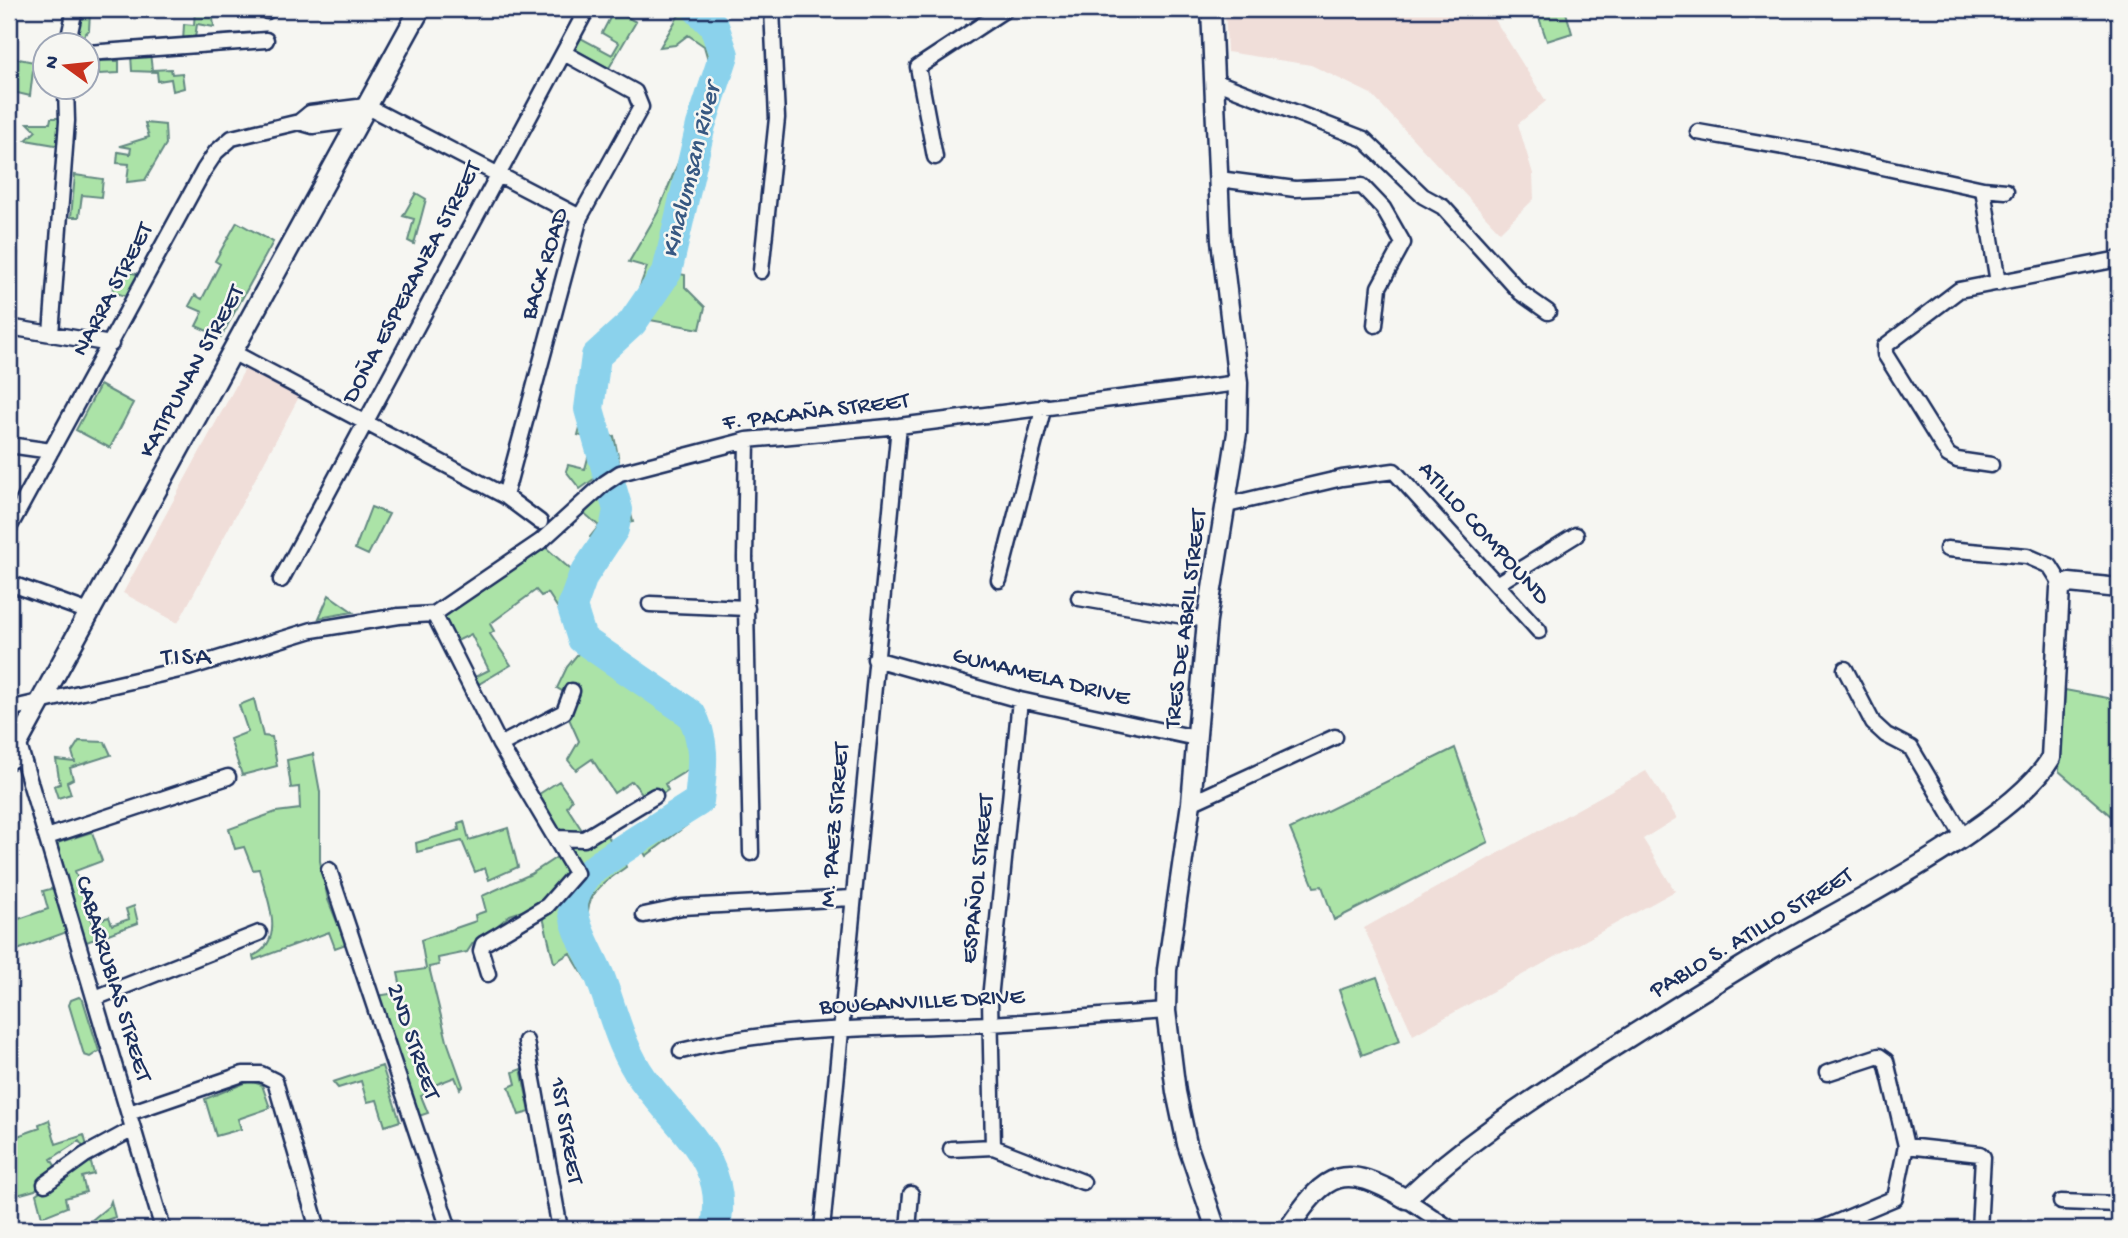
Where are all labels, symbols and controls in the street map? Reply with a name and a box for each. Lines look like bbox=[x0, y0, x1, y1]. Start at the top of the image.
north arrow bbox=[32, 32, 102, 102]
text: N bbox=[40, 54, 66, 71]
water label: Kinalumsan River bbox=[656, 76, 731, 262]
street label: DOÑA ESPERANZA STREET bbox=[336, 156, 490, 411]
street label: BACK ROAD bbox=[515, 204, 577, 324]
street label: NARRA STREET bbox=[67, 217, 162, 362]
street label: KATIPUNAN STREET bbox=[134, 279, 253, 463]
street label: F. PACAÑA STREET bbox=[720, 387, 913, 439]
street label: ATILLO COMPOUND bbox=[1411, 456, 1556, 612]
street label: TRES DE ABRIL STREET bbox=[1159, 506, 1215, 733]
street label: GUMAMELA DRIVE bbox=[949, 642, 1134, 714]
district label: TISA bbox=[159, 644, 213, 675]
street label: M. PAEZ STREET bbox=[814, 740, 858, 909]
street label: ESPAÑOL STREET bbox=[956, 791, 1002, 965]
street label: PABLO S. ATILLO STREET bbox=[1644, 861, 1860, 1007]
street label: CABARRUBIAS STREET bbox=[67, 873, 158, 1087]
street label: 2ND STREET bbox=[379, 980, 446, 1106]
street label: BOUGANVILLE DRIVE bbox=[818, 983, 1026, 1023]
street label: 1ST STREET bbox=[541, 1074, 589, 1188]

